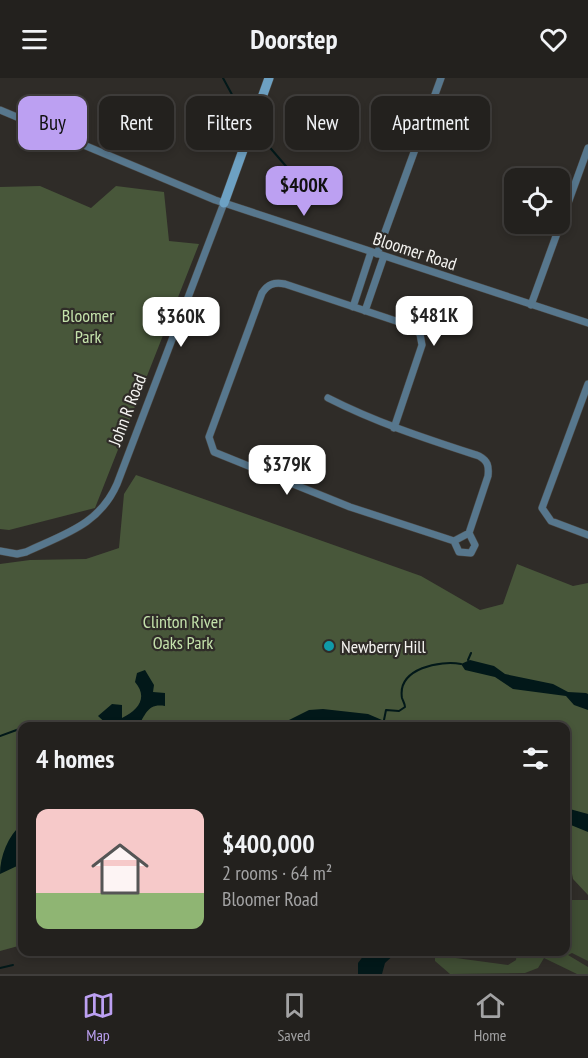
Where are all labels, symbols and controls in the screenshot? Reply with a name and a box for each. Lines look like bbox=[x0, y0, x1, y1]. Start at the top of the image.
text: Doorstep bbox=[250, 22, 338, 56]
icon: menu bbox=[18, 23, 51, 56]
icon: heart bbox=[537, 23, 570, 56]
chip: Buy bbox=[18, 96, 87, 150]
chip: Rent bbox=[99, 96, 174, 150]
chip: Filters bbox=[186, 96, 273, 150]
chip: New bbox=[285, 96, 359, 150]
chip: Apartment bbox=[371, 96, 490, 150]
pin: $400K bbox=[262, 166, 346, 217]
map controls bbox=[504, 168, 570, 234]
button: locate bbox=[504, 168, 570, 234]
text: $400K bbox=[280, 172, 328, 198]
street label: Bloomer Road bbox=[370, 227, 460, 275]
pin: $481K bbox=[392, 296, 476, 347]
pin: $360K bbox=[139, 297, 223, 348]
text: $481K bbox=[410, 302, 458, 328]
text: $360K bbox=[157, 303, 205, 329]
park label: Bloomer Park bbox=[62, 304, 114, 348]
street label: John R Road bbox=[102, 371, 151, 450]
pin: $379K bbox=[245, 445, 329, 496]
text: $379K bbox=[263, 451, 311, 477]
park label: Clinton River Oaks Park bbox=[143, 610, 223, 654]
place label: Newberry Hill bbox=[341, 635, 427, 658]
marker: Newberry Hill bbox=[322, 639, 336, 653]
text: 4 homes bbox=[36, 742, 114, 775]
icon: filters bbox=[519, 742, 552, 775]
text: $400,000 bbox=[222, 827, 315, 860]
icon: home bbox=[84, 833, 156, 905]
text: 2 rooms · 64 m² bbox=[222, 860, 332, 886]
text: Bloomer Road bbox=[222, 886, 318, 912]
tab: Map bbox=[82, 989, 115, 1045]
tab: Saved bbox=[278, 989, 311, 1045]
tab: Home bbox=[474, 989, 507, 1045]

